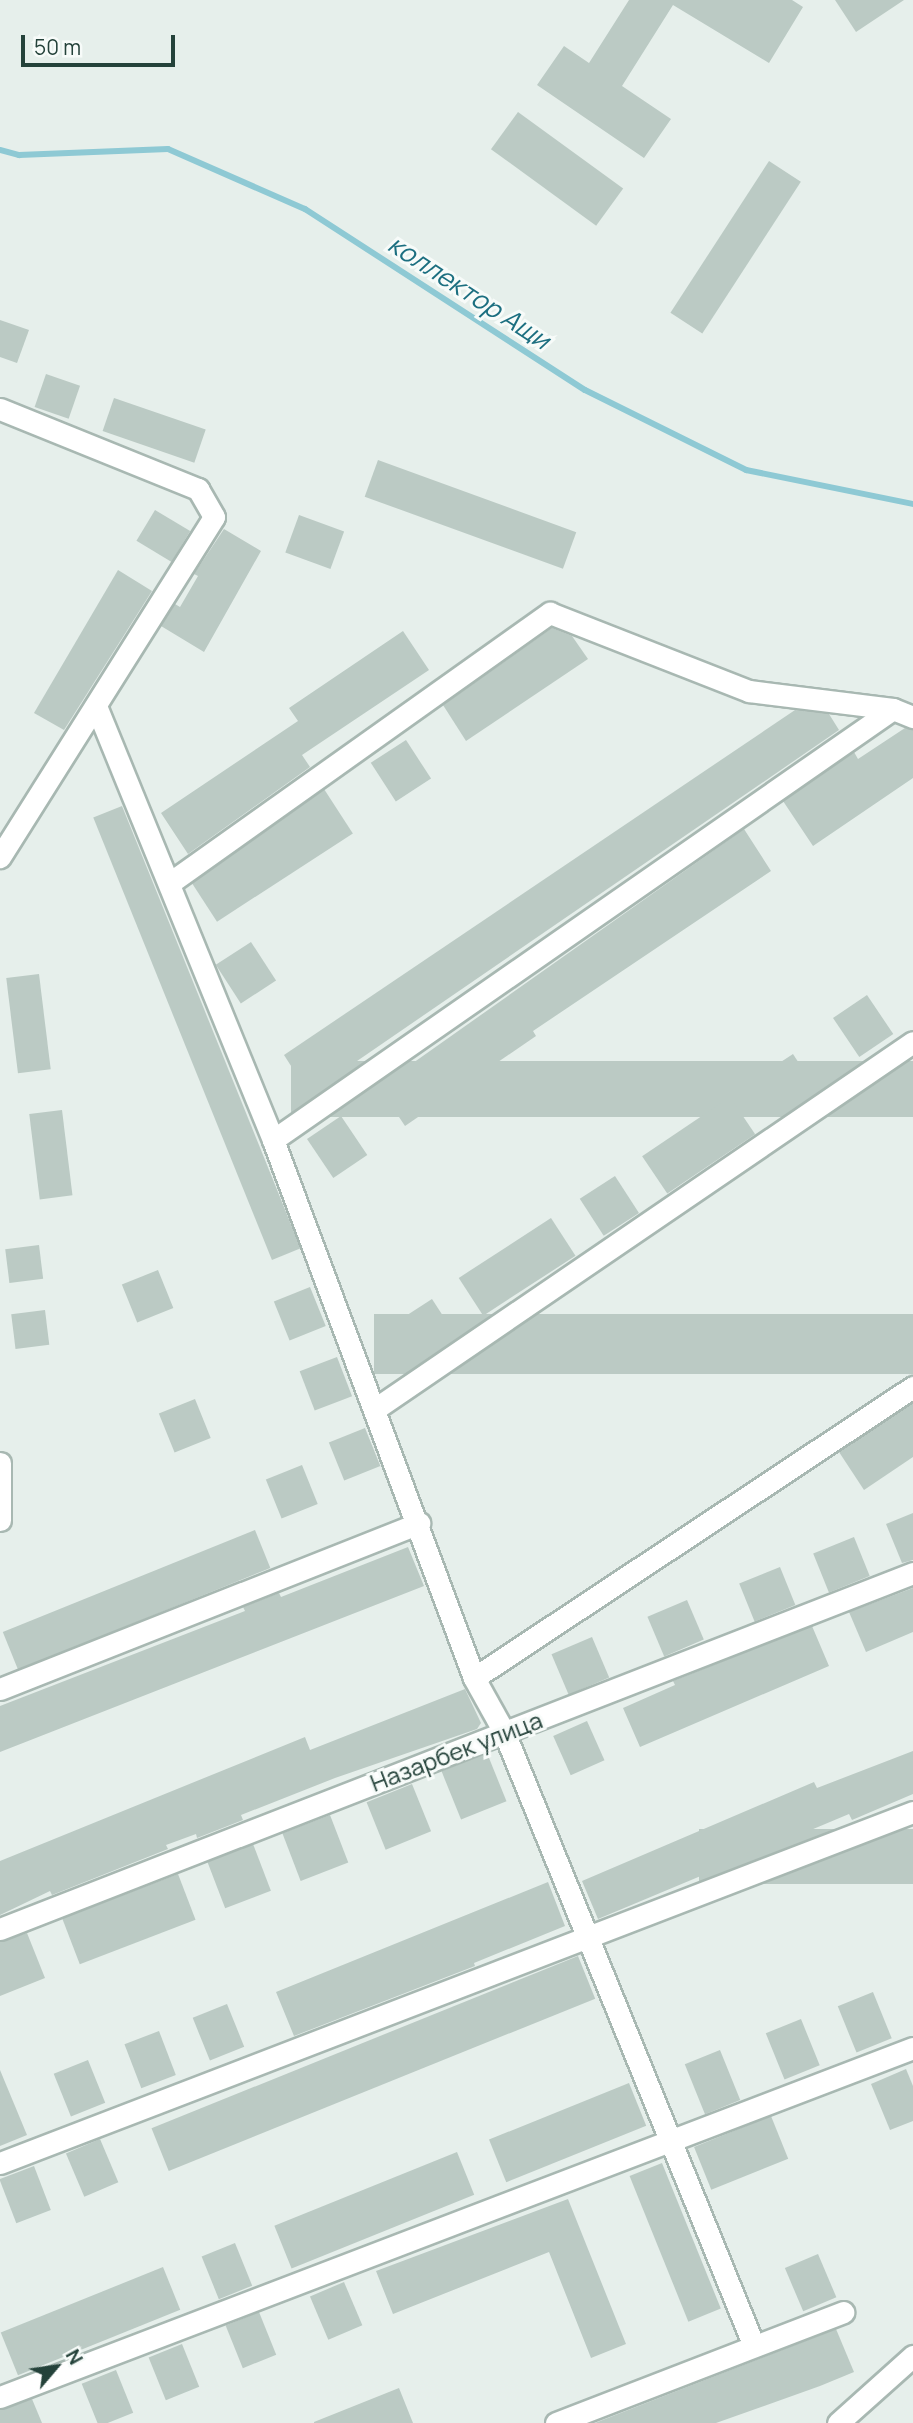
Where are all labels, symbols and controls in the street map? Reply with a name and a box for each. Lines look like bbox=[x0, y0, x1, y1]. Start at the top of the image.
scale bar bbox=[24, 21, 178, 65]
text: 50 m bbox=[34, 33, 81, 61]
water label: коллектор Ащи bbox=[382, 228, 556, 356]
street label: Назарбек улица bbox=[366, 1705, 546, 1797]
north arrow bbox=[21, 2332, 91, 2402]
text: N bbox=[60, 2345, 89, 2369]

